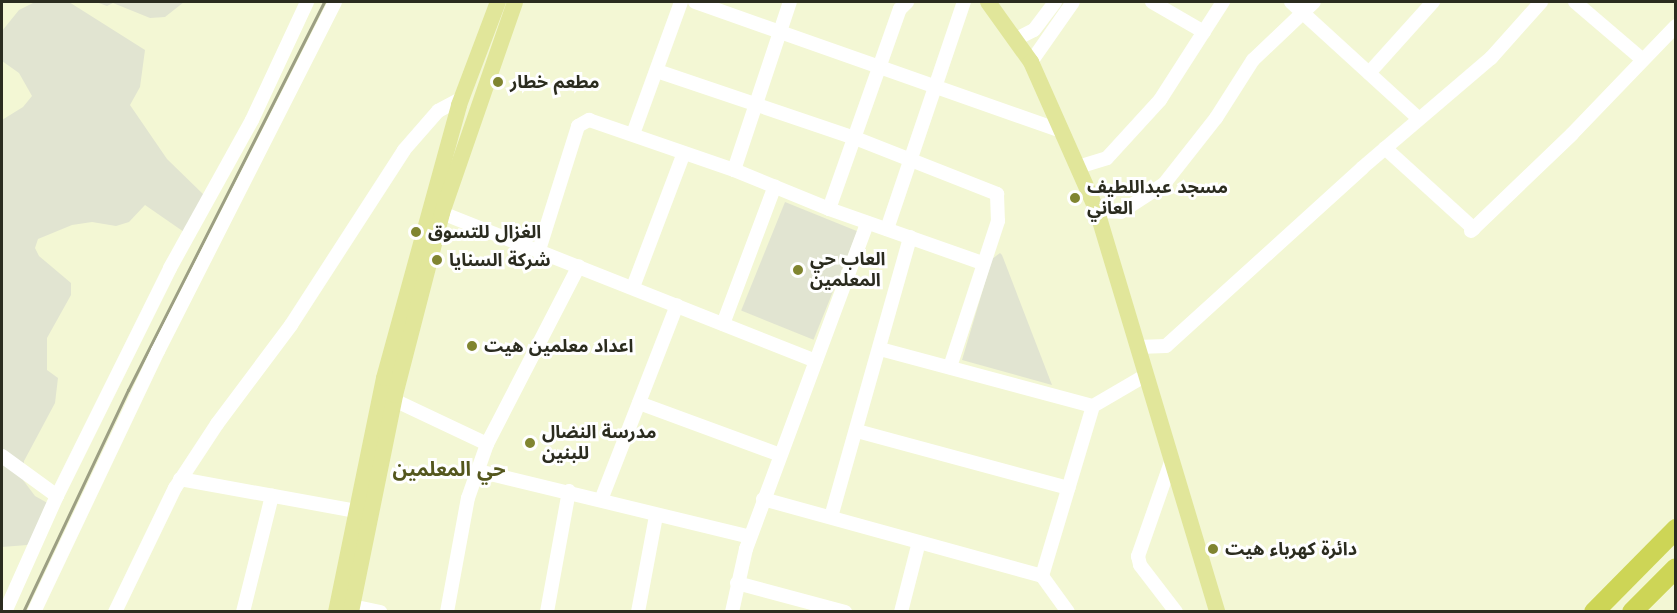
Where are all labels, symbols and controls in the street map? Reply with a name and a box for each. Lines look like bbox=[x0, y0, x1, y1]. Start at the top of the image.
place label: مطعم خطار bbox=[510, 71, 600, 93]
marker: مطعم خطار bbox=[491, 75, 505, 89]
place label: مسجد عبداللطيف العاني bbox=[1087, 177, 1228, 219]
marker: مسجد عبداللطيف العاني bbox=[1068, 191, 1082, 205]
place label: الغزال للتسوق bbox=[428, 221, 541, 243]
marker: الغزال للتسوق bbox=[409, 225, 423, 239]
place label: شركة السنايا bbox=[449, 249, 550, 271]
place label: العاب حي المعلمين bbox=[810, 249, 885, 292]
marker: شركة السنايا bbox=[430, 253, 444, 267]
marker: العاب حي المعلمين bbox=[791, 263, 805, 277]
place label: اعداد معلمين هيت bbox=[484, 335, 633, 357]
marker: اعداد معلمين هيت bbox=[465, 339, 479, 353]
place label: مدرسة النضال للبنين bbox=[542, 422, 656, 464]
marker: مدرسة النضال للبنين bbox=[523, 436, 537, 450]
district label: حي المعلمين bbox=[392, 457, 506, 481]
place label: دائرة كهرباء هيت bbox=[1225, 538, 1357, 560]
marker: دائرة كهرباء هيت bbox=[1206, 542, 1220, 556]

